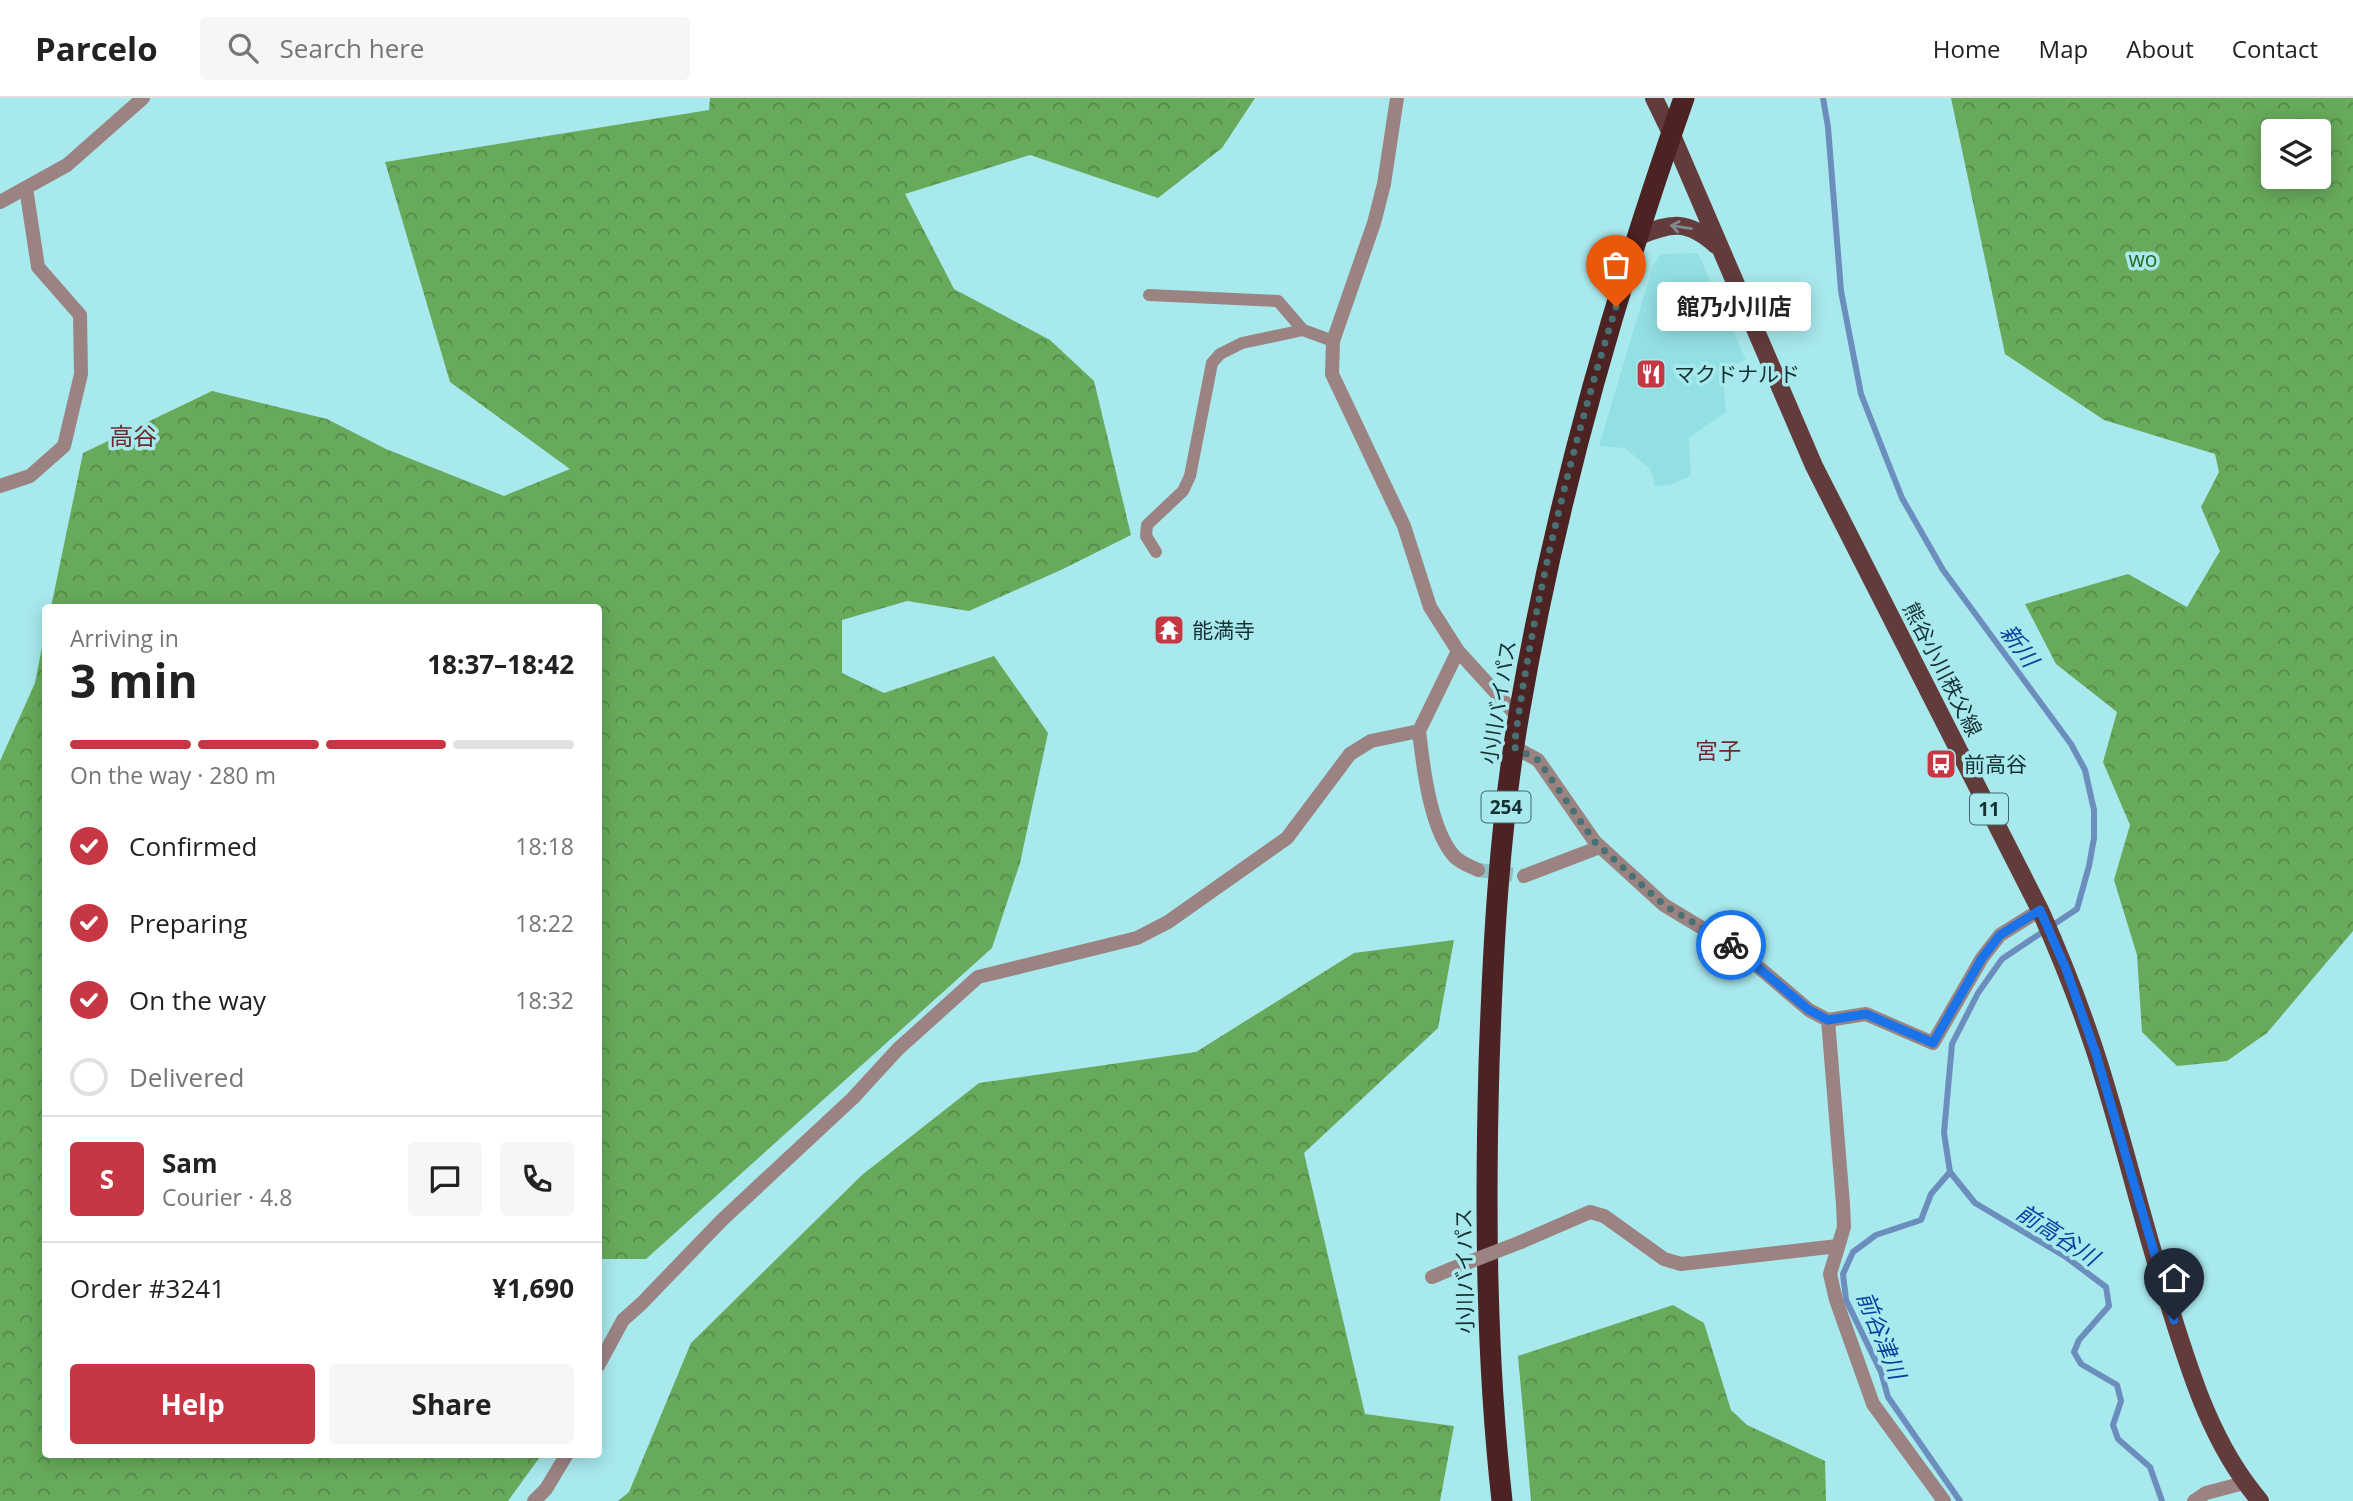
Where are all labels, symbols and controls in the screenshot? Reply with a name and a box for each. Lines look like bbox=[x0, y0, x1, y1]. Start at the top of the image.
search box bbox=[200, 17, 690, 80]
text: Parcelo bbox=[35, 26, 158, 71]
icon: search bbox=[224, 29, 262, 67]
text: Search here bbox=[280, 30, 424, 66]
text: Home bbox=[1933, 32, 2001, 65]
text: Map bbox=[2039, 32, 2088, 65]
text: About bbox=[2126, 32, 2194, 65]
text: Contact bbox=[2232, 32, 2318, 65]
map controls bbox=[2261, 119, 2331, 189]
button: layers bbox=[2261, 119, 2331, 189]
one-way arrow bbox=[1670, 220, 1693, 233]
pin bbox=[1586, 235, 1646, 307]
park label: wo bbox=[2129, 245, 2157, 273]
icon: bag bbox=[1597, 246, 1635, 284]
callout: 館乃小川店 bbox=[1658, 282, 1812, 332]
text: 館乃小川店 bbox=[1677, 290, 1792, 322]
restaurant icon: マクドナルド bbox=[1634, 357, 1668, 391]
place label: マクドナルド bbox=[1674, 360, 1800, 388]
district label: 高谷 bbox=[109, 419, 157, 452]
street label: 熊谷小川秩父線 bbox=[1897, 597, 1989, 741]
temple icon: 能満寺 bbox=[1152, 613, 1186, 647]
place label: 能満寺 bbox=[1192, 616, 1255, 644]
water label: 新川 bbox=[1994, 617, 2048, 675]
text: Arriving in bbox=[70, 622, 179, 654]
street label: 小川バイパス bbox=[1474, 638, 1522, 766]
text: 18:37–18:42 bbox=[427, 646, 574, 682]
text: 3 min bbox=[70, 649, 198, 711]
district label: 宮子 bbox=[1695, 734, 1741, 766]
bus stop icon: 前高谷 bbox=[1924, 747, 1958, 781]
place label: 前高谷 bbox=[1964, 750, 2027, 778]
text: On the way · 280 m bbox=[70, 759, 276, 791]
road number: 254 bbox=[1482, 792, 1530, 822]
road number: 11 bbox=[1970, 794, 2008, 824]
icon: check bbox=[70, 827, 108, 865]
text: Confirmed bbox=[129, 828, 257, 864]
text: 18:18 bbox=[515, 830, 574, 862]
icon: check bbox=[70, 904, 108, 942]
text: Preparing bbox=[129, 905, 247, 941]
text: 18:22 bbox=[515, 907, 574, 939]
courier bbox=[1696, 910, 1766, 980]
icon: bike bbox=[1712, 926, 1750, 964]
icon: check bbox=[70, 981, 108, 1019]
text: On the way bbox=[129, 982, 266, 1018]
text: 18:32 bbox=[515, 984, 574, 1016]
text: Delivered bbox=[129, 1059, 244, 1095]
button: chat bbox=[408, 1142, 482, 1216]
button: phone bbox=[500, 1142, 574, 1216]
text: Sam bbox=[162, 1145, 218, 1181]
text: S bbox=[100, 1161, 114, 1197]
text: Courier · 4.8 bbox=[162, 1181, 292, 1213]
water label: 前高谷川 bbox=[2011, 1196, 2108, 1274]
street label: 小川バイパス bbox=[1449, 1208, 1479, 1334]
pin bbox=[2144, 1248, 2204, 1320]
icon: home bbox=[2155, 1259, 2193, 1297]
text: Order #3241 bbox=[70, 1270, 225, 1306]
text: ¥1,690 bbox=[492, 1270, 574, 1306]
water label: 前谷津川 bbox=[1850, 1286, 1915, 1386]
button: Help bbox=[70, 1364, 315, 1444]
button: Share bbox=[329, 1364, 574, 1444]

